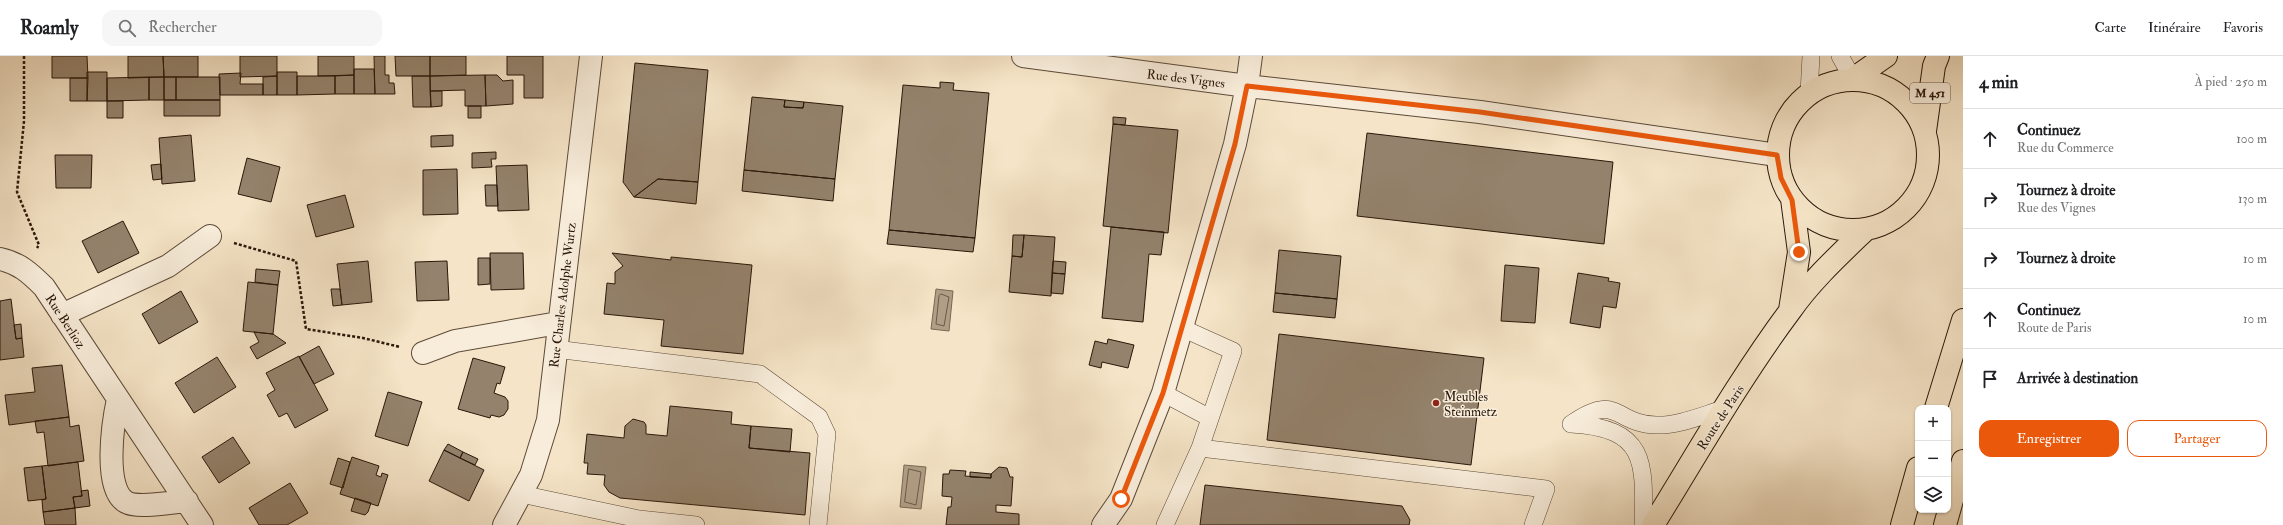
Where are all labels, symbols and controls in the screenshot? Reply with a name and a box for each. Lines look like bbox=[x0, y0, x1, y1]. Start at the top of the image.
search box bbox=[102, 10, 382, 46]
text: Roamly bbox=[20, 16, 78, 40]
icon: search bbox=[116, 17, 138, 39]
text: Rechercher bbox=[148, 18, 217, 37]
text: Carte bbox=[2095, 19, 2126, 36]
text: Itinéraire bbox=[2148, 19, 2201, 36]
text: Favoris bbox=[2223, 19, 2263, 36]
street label: Rue des Vignes bbox=[1146, 66, 1226, 92]
text: 4 min bbox=[1979, 72, 2018, 93]
text: À pied · 250 m bbox=[2195, 74, 2267, 90]
road number: M 451 bbox=[1910, 83, 1950, 103]
text: Continuez bbox=[2017, 121, 2081, 140]
icon: ahead bbox=[1979, 128, 2001, 150]
text: 100 m bbox=[2236, 131, 2267, 147]
text: Rue du Commerce bbox=[2017, 140, 2114, 156]
text: Tournez à droite bbox=[2017, 181, 2116, 200]
icon: right bbox=[1979, 188, 2001, 210]
text: 130 m bbox=[2238, 191, 2267, 207]
text: Rue des Vignes bbox=[2017, 200, 2096, 216]
street label: Rue Charles Adolphe Wurtz bbox=[546, 221, 581, 369]
route end bbox=[1790, 243, 1808, 261]
icon: right bbox=[1979, 248, 2001, 270]
text: Tournez à droite bbox=[2017, 249, 2116, 268]
text: 10 m bbox=[2243, 251, 2267, 267]
street label: Rue Berlioz bbox=[42, 291, 89, 353]
text: Continuez bbox=[2017, 301, 2081, 320]
icon: ahead bbox=[1979, 308, 2001, 330]
text: 10 m bbox=[2243, 311, 2267, 327]
text: Route de Paris bbox=[2017, 320, 2091, 336]
icon: arrive bbox=[1979, 368, 2001, 390]
text: Arrivée à destination bbox=[2017, 369, 2138, 388]
street label: Route de Paris bbox=[1694, 382, 1748, 453]
place label: Meubles Steinmetz bbox=[1444, 389, 1498, 420]
marker: Meubles Steinmetz bbox=[1431, 398, 1441, 408]
map controls bbox=[1915, 405, 1951, 513]
button: + bbox=[1915, 405, 1951, 441]
button: Enregistrer bbox=[1979, 420, 2119, 457]
button: Partager bbox=[2127, 420, 2267, 457]
button: − bbox=[1915, 441, 1951, 477]
button: layers bbox=[1915, 477, 1951, 513]
route start bbox=[1112, 490, 1130, 508]

